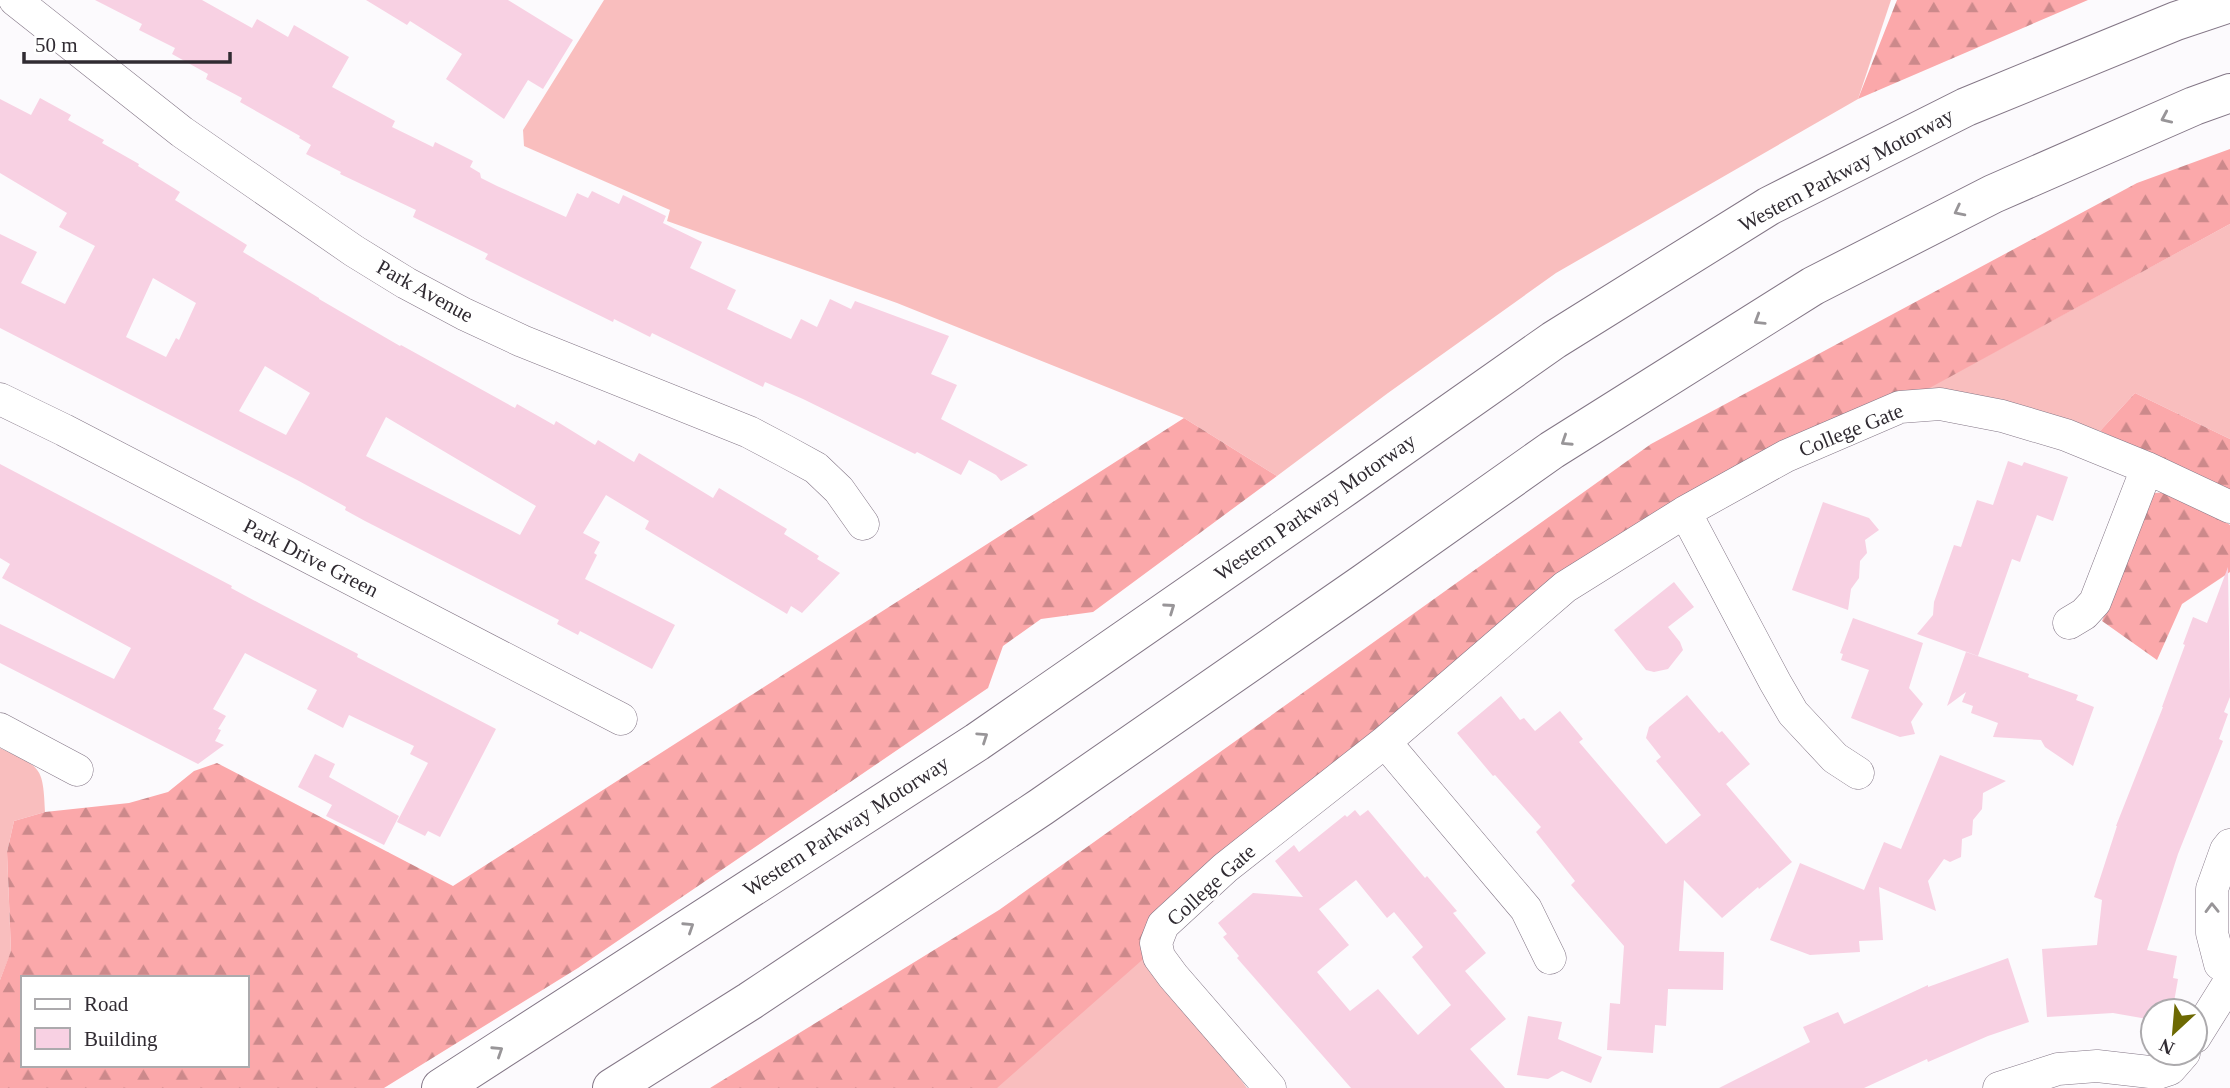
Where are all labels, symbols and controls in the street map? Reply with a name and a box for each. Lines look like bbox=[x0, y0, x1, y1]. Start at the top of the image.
scale bar bbox=[24, 21, 231, 65]
text: 50 m bbox=[35, 33, 78, 57]
street label: Western Parkway Motorway bbox=[1735, 103, 1958, 237]
one-way arrow bbox=[2161, 110, 2174, 124]
one-way arrow bbox=[1954, 203, 1966, 217]
street label: Park Avenue bbox=[373, 255, 477, 327]
one-way arrow bbox=[1754, 311, 1767, 324]
street label: College Gate bbox=[1795, 398, 1907, 462]
street label: Western Parkway Motorway bbox=[1210, 428, 1420, 586]
one-way arrow bbox=[1561, 432, 1574, 445]
street label: Park Drive Green bbox=[240, 514, 383, 603]
one-way arrow bbox=[1163, 603, 1176, 616]
one-way arrow bbox=[975, 733, 988, 745]
street label: Western Parkway Motorway bbox=[739, 750, 953, 901]
street label: College Gate bbox=[1162, 839, 1260, 931]
one-way arrow bbox=[2204, 902, 2220, 913]
one-way arrow bbox=[682, 923, 695, 936]
legend bbox=[21, 976, 248, 1067]
text: Road bbox=[84, 992, 129, 1016]
north arrow bbox=[2139, 997, 2209, 1067]
text: Building bbox=[84, 1027, 158, 1051]
text: N bbox=[2156, 1034, 2178, 1059]
one-way arrow bbox=[491, 1046, 504, 1059]

